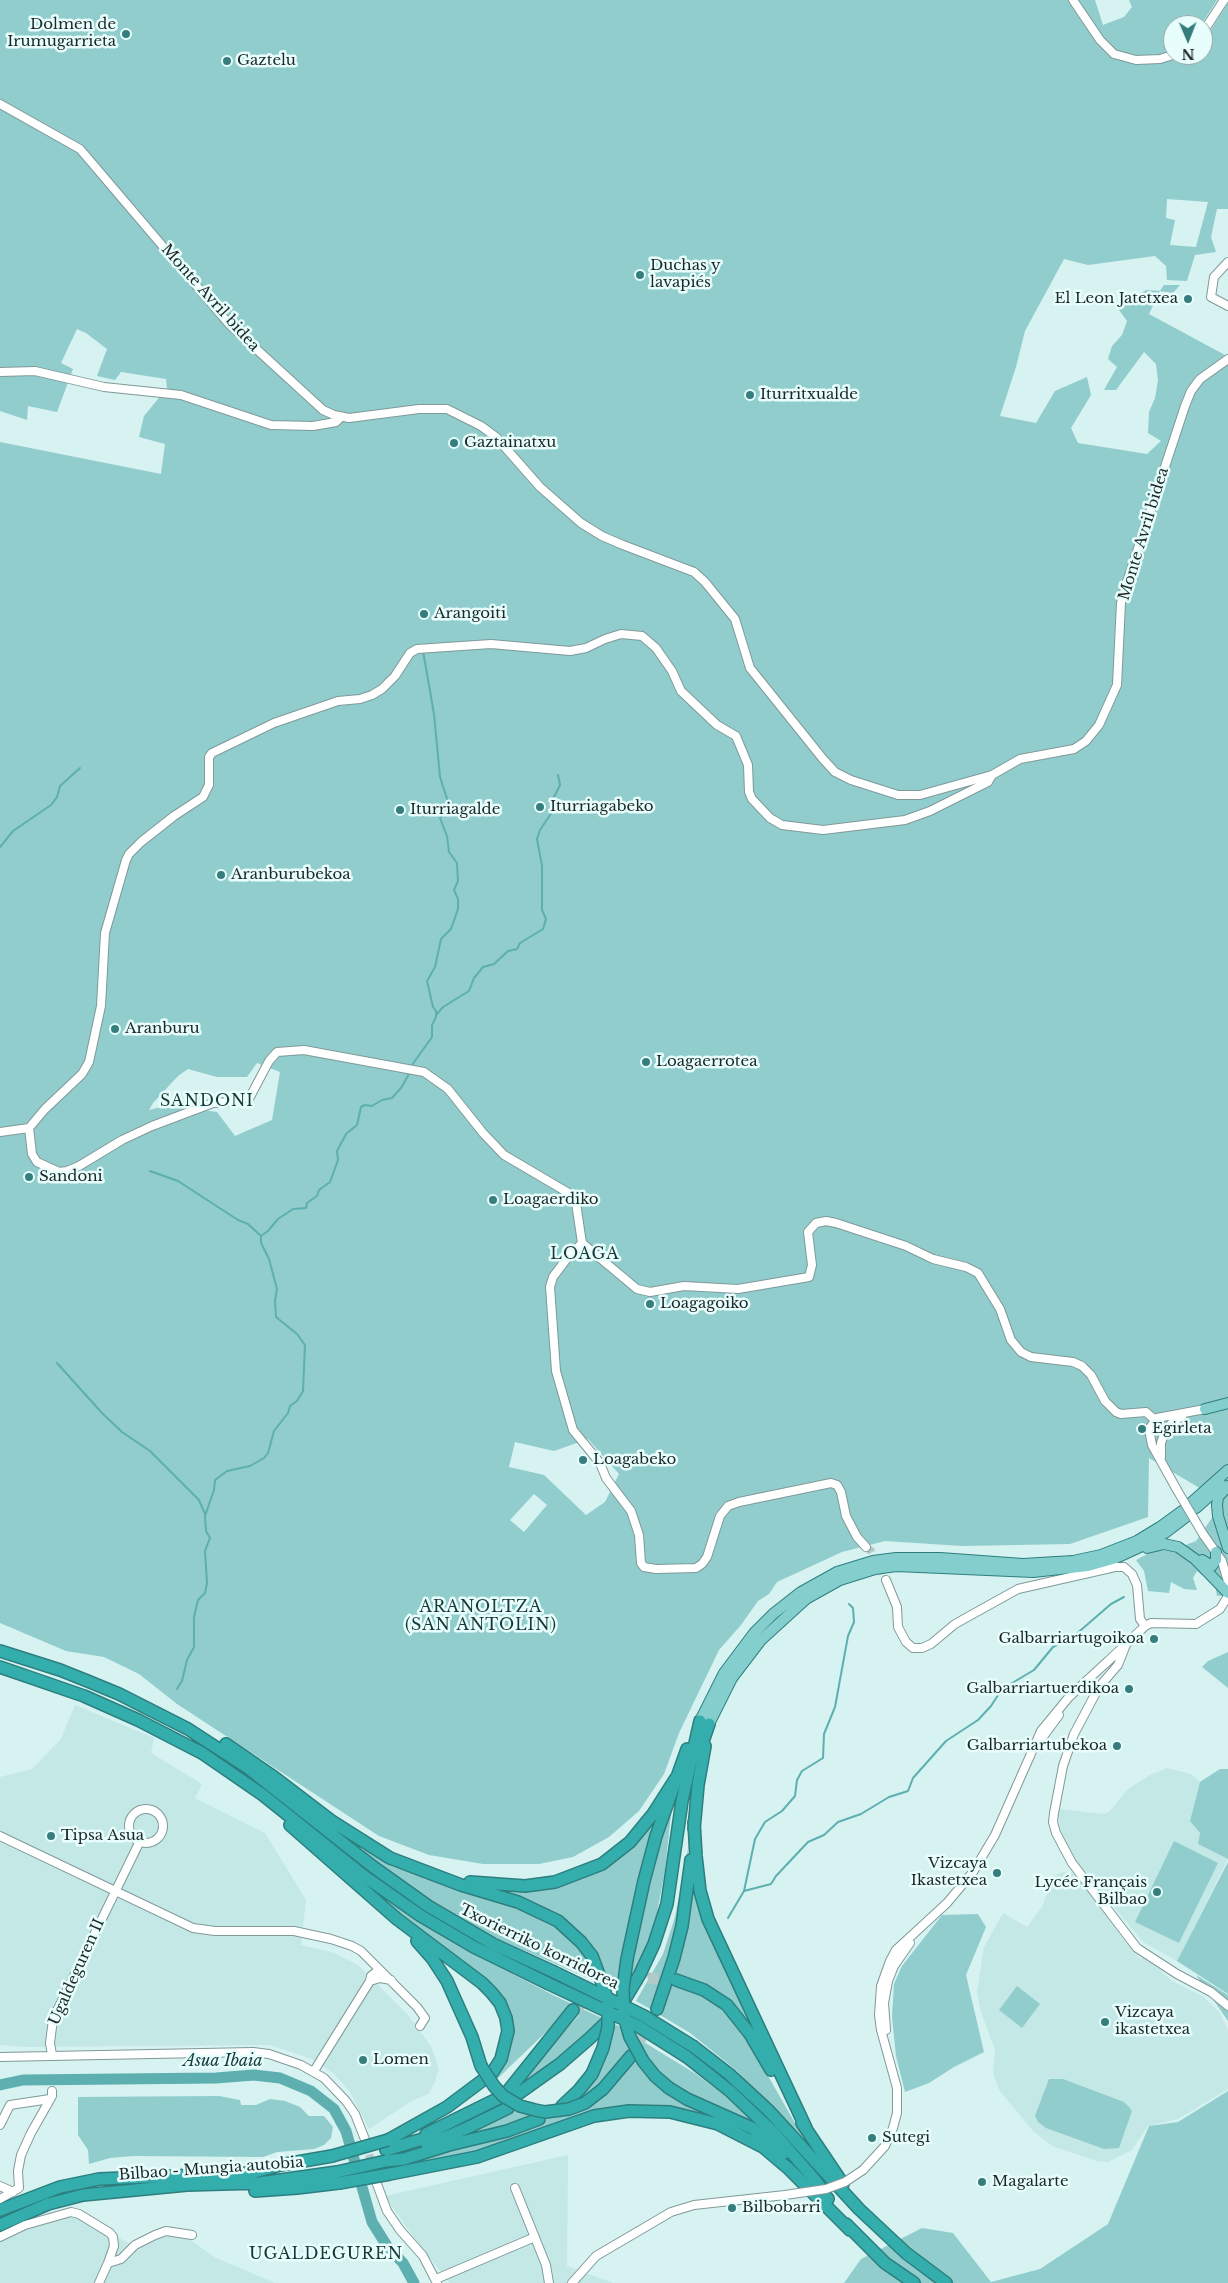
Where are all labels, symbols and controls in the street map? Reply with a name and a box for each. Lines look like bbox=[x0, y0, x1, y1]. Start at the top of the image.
north arrow bbox=[1163, 15, 1213, 65]
place label: Dolmen de Irumugarrieta bbox=[7, 16, 116, 51]
marker: Dolmen de Irumugarrieta bbox=[120, 28, 132, 40]
text: N bbox=[1182, 45, 1195, 63]
place label: Gaztelu bbox=[237, 52, 296, 70]
marker: Gaztelu bbox=[221, 55, 233, 67]
street label: Monte Avril bidea bbox=[157, 241, 263, 355]
place label: Duchas y lavapiés bbox=[650, 257, 721, 292]
marker: Duchas y lavapiés bbox=[634, 269, 646, 281]
place label: El Leon Jatetxea bbox=[1055, 290, 1178, 308]
marker: El Leon Jatetxea bbox=[1182, 293, 1194, 305]
place label: Iturritxualde bbox=[760, 386, 858, 404]
marker: Iturritxualde bbox=[744, 389, 756, 401]
place label: Gaztainatxu bbox=[464, 434, 556, 452]
marker: Gaztainatxu bbox=[448, 437, 460, 449]
street label: Monte Avril bidea bbox=[1115, 465, 1173, 603]
place label: Arangoiti bbox=[434, 605, 506, 623]
marker: Arangoiti bbox=[418, 608, 430, 620]
place label: Iturriagabeko bbox=[550, 798, 654, 816]
place label: Iturriagalde bbox=[410, 801, 500, 819]
marker: Iturriagabeko bbox=[534, 801, 546, 813]
marker: Iturriagalde bbox=[394, 804, 406, 816]
place label: Aranburubekoa bbox=[231, 866, 351, 884]
marker: Aranburubekoa bbox=[215, 869, 227, 881]
place label: Aranburu bbox=[125, 1020, 199, 1038]
marker: Aranburu bbox=[109, 1023, 121, 1035]
place label: Loagaerrotea bbox=[656, 1053, 757, 1071]
marker: Loagaerrotea bbox=[640, 1056, 652, 1068]
district label: SANDONI bbox=[159, 1091, 255, 1111]
place label: Sandoni bbox=[39, 1168, 103, 1186]
marker: Sandoni bbox=[23, 1171, 35, 1183]
place label: Loagaerdiko bbox=[503, 1191, 599, 1209]
marker: Loagaerdiko bbox=[487, 1194, 499, 1206]
district label: LOAGA bbox=[550, 1244, 620, 1264]
place label: Loagagoiko bbox=[660, 1295, 749, 1313]
marker: Loagagoiko bbox=[644, 1298, 656, 1310]
place label: Egirleta bbox=[1152, 1420, 1212, 1438]
marker: Egirleta bbox=[1136, 1423, 1148, 1435]
place label: Loagabeko bbox=[593, 1451, 676, 1469]
marker: Loagabeko bbox=[577, 1454, 589, 1466]
district label: ARANOLTZA (SAN ANTOLIN) bbox=[403, 1597, 559, 1635]
place label: Galbarriartugoikoa bbox=[998, 1630, 1144, 1648]
marker: Galbarriartugoikoa bbox=[1148, 1633, 1160, 1645]
place label: Galbarriartuerdikoa bbox=[966, 1680, 1119, 1698]
marker: Galbarriartuerdikoa bbox=[1123, 1683, 1135, 1695]
place label: Galbarriartubekoa bbox=[967, 1737, 1107, 1755]
marker: Galbarriartubekoa bbox=[1111, 1740, 1123, 1752]
place label: Tipsa Asua bbox=[61, 1827, 144, 1845]
marker: Tipsa Asua bbox=[45, 1830, 57, 1842]
place label: Vizcaya Ikastetxea bbox=[911, 1855, 987, 1890]
marker: Vizcaya Ikastetxea bbox=[991, 1867, 1003, 1879]
place label: Lycée Français Bilbao bbox=[1034, 1874, 1147, 1909]
marker: Lycée Français Bilbao bbox=[1151, 1886, 1163, 1898]
street label: Txorierriko korridorea bbox=[457, 1901, 621, 1993]
street label: Ugaldeguren II bbox=[45, 1916, 109, 2028]
place label: Vizcaya ikastetxea bbox=[1115, 2004, 1190, 2039]
marker: Vizcaya ikastetxea bbox=[1099, 2016, 1111, 2028]
water label: Asua Ibaia bbox=[183, 2051, 263, 2071]
place label: Lomen bbox=[373, 2051, 429, 2069]
marker: Lomen bbox=[357, 2054, 369, 2066]
place label: Sutegi bbox=[882, 2129, 930, 2147]
marker: Sutegi bbox=[866, 2132, 878, 2144]
street label: Bilbao - Mungia autobia bbox=[118, 2154, 304, 2184]
place label: Magalarte bbox=[992, 2173, 1069, 2191]
marker: Magalarte bbox=[976, 2176, 988, 2188]
place label: Bilbobarri bbox=[742, 2199, 821, 2217]
marker: Bilbobarri bbox=[726, 2202, 738, 2214]
district label: UGALDEGUREN bbox=[248, 2244, 404, 2264]

